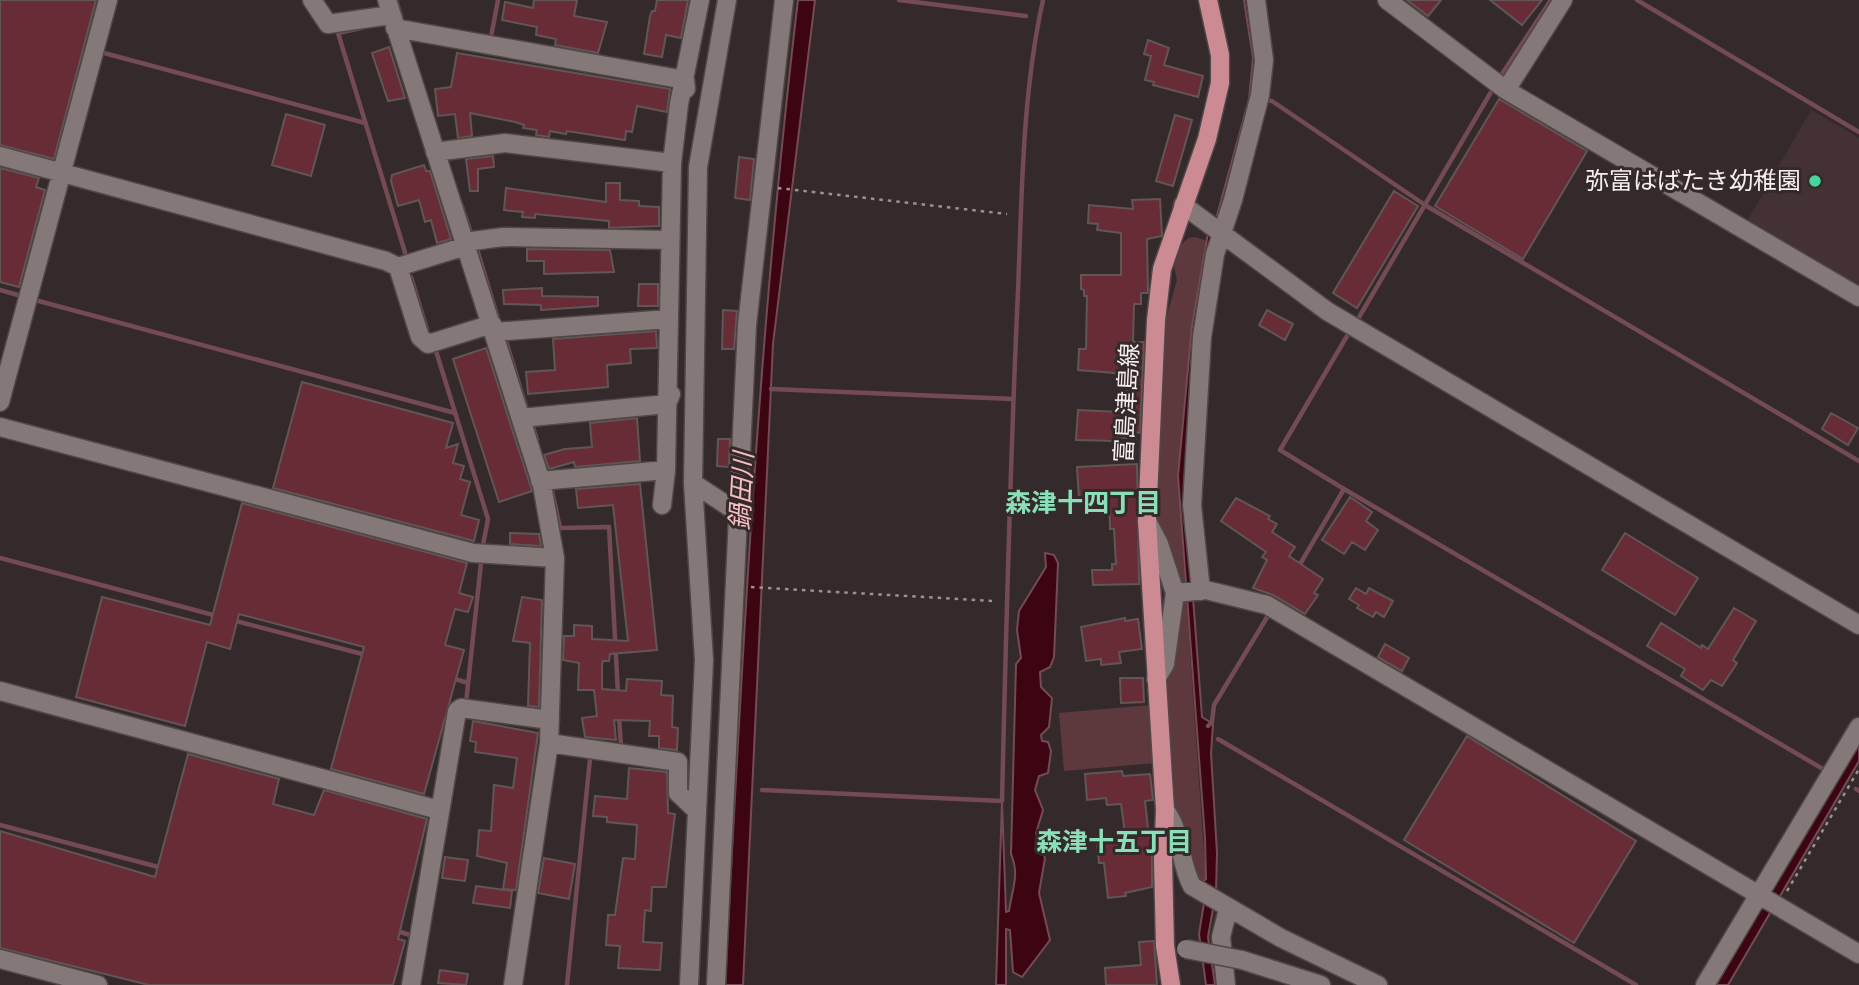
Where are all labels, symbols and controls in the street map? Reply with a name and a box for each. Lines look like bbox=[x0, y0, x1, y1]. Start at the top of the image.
place label: 弥富はばたき幼稚園 bbox=[1585, 165, 1801, 197]
marker: 弥富はばたき幼稚園 bbox=[1807, 173, 1823, 189]
street label: 富島津島線 bbox=[1108, 342, 1146, 464]
water label: 鍋田川 bbox=[722, 448, 762, 531]
district label: 森津十四丁目 bbox=[1005, 486, 1161, 521]
district label: 森津十五丁目 bbox=[1036, 825, 1192, 860]

